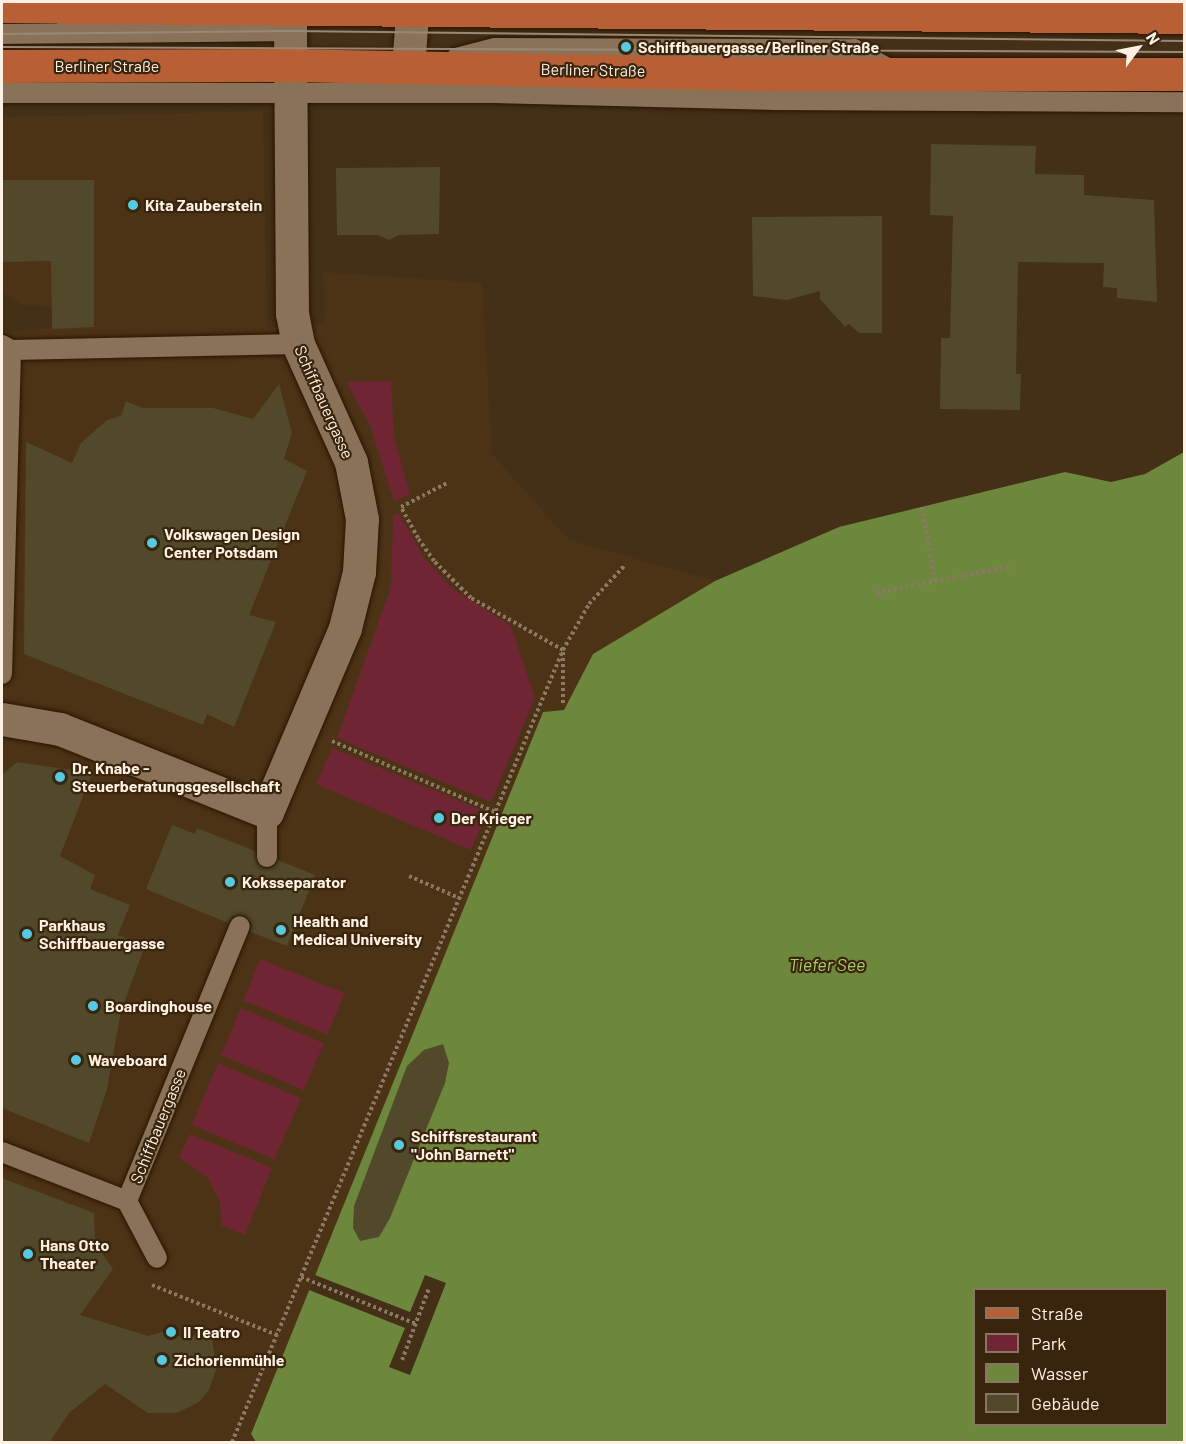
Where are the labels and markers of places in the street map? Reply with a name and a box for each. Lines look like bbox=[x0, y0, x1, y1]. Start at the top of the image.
place label: Schiffbauergasse/Berliner Straße bbox=[638, 37, 879, 57]
marker: Schiffbauergasse/Berliner Straße bbox=[619, 40, 633, 54]
place label: Kita Zauberstein bbox=[145, 195, 262, 215]
marker: Kita Zauberstein bbox=[126, 198, 140, 212]
place label: Volkswagen Design Center Potsdam bbox=[164, 524, 300, 562]
marker: Volkswagen Design Center Potsdam bbox=[145, 536, 159, 550]
place label: Dr. Knabe - Steuerberatungsgesellschaft bbox=[72, 758, 280, 796]
marker: Dr. Knabe - Steuerberatungsgesellschaft bbox=[53, 770, 67, 784]
place label: Der Krieger bbox=[451, 808, 532, 828]
marker: Der Krieger bbox=[432, 811, 446, 825]
place label: Koksseparator bbox=[242, 872, 346, 892]
marker: Koksseparator bbox=[223, 875, 237, 889]
place label: Health and Medical University bbox=[293, 911, 422, 949]
place label: Parkhaus Schiffbauergasse bbox=[39, 915, 165, 953]
marker: Health and Medical University bbox=[274, 923, 288, 937]
marker: Parkhaus Schiffbauergasse bbox=[20, 927, 34, 941]
place label: Boardinghouse bbox=[105, 996, 212, 1016]
marker: Boardinghouse bbox=[86, 999, 100, 1013]
place label: Waveboard bbox=[88, 1050, 167, 1070]
marker: Waveboard bbox=[69, 1053, 83, 1067]
place label: Schiffsrestaurant "John Barnett" bbox=[411, 1126, 537, 1164]
marker: Schiffsrestaurant "John Barnett" bbox=[392, 1138, 406, 1152]
place label: Hans Otto Theater bbox=[40, 1235, 109, 1273]
marker: Hans Otto Theater bbox=[21, 1247, 35, 1261]
place label: Il Teatro bbox=[183, 1322, 240, 1342]
marker: Il Teatro bbox=[164, 1325, 178, 1339]
place label: Zichorienmühle bbox=[174, 1350, 284, 1370]
marker: Zichorienmühle bbox=[155, 1353, 169, 1367]

